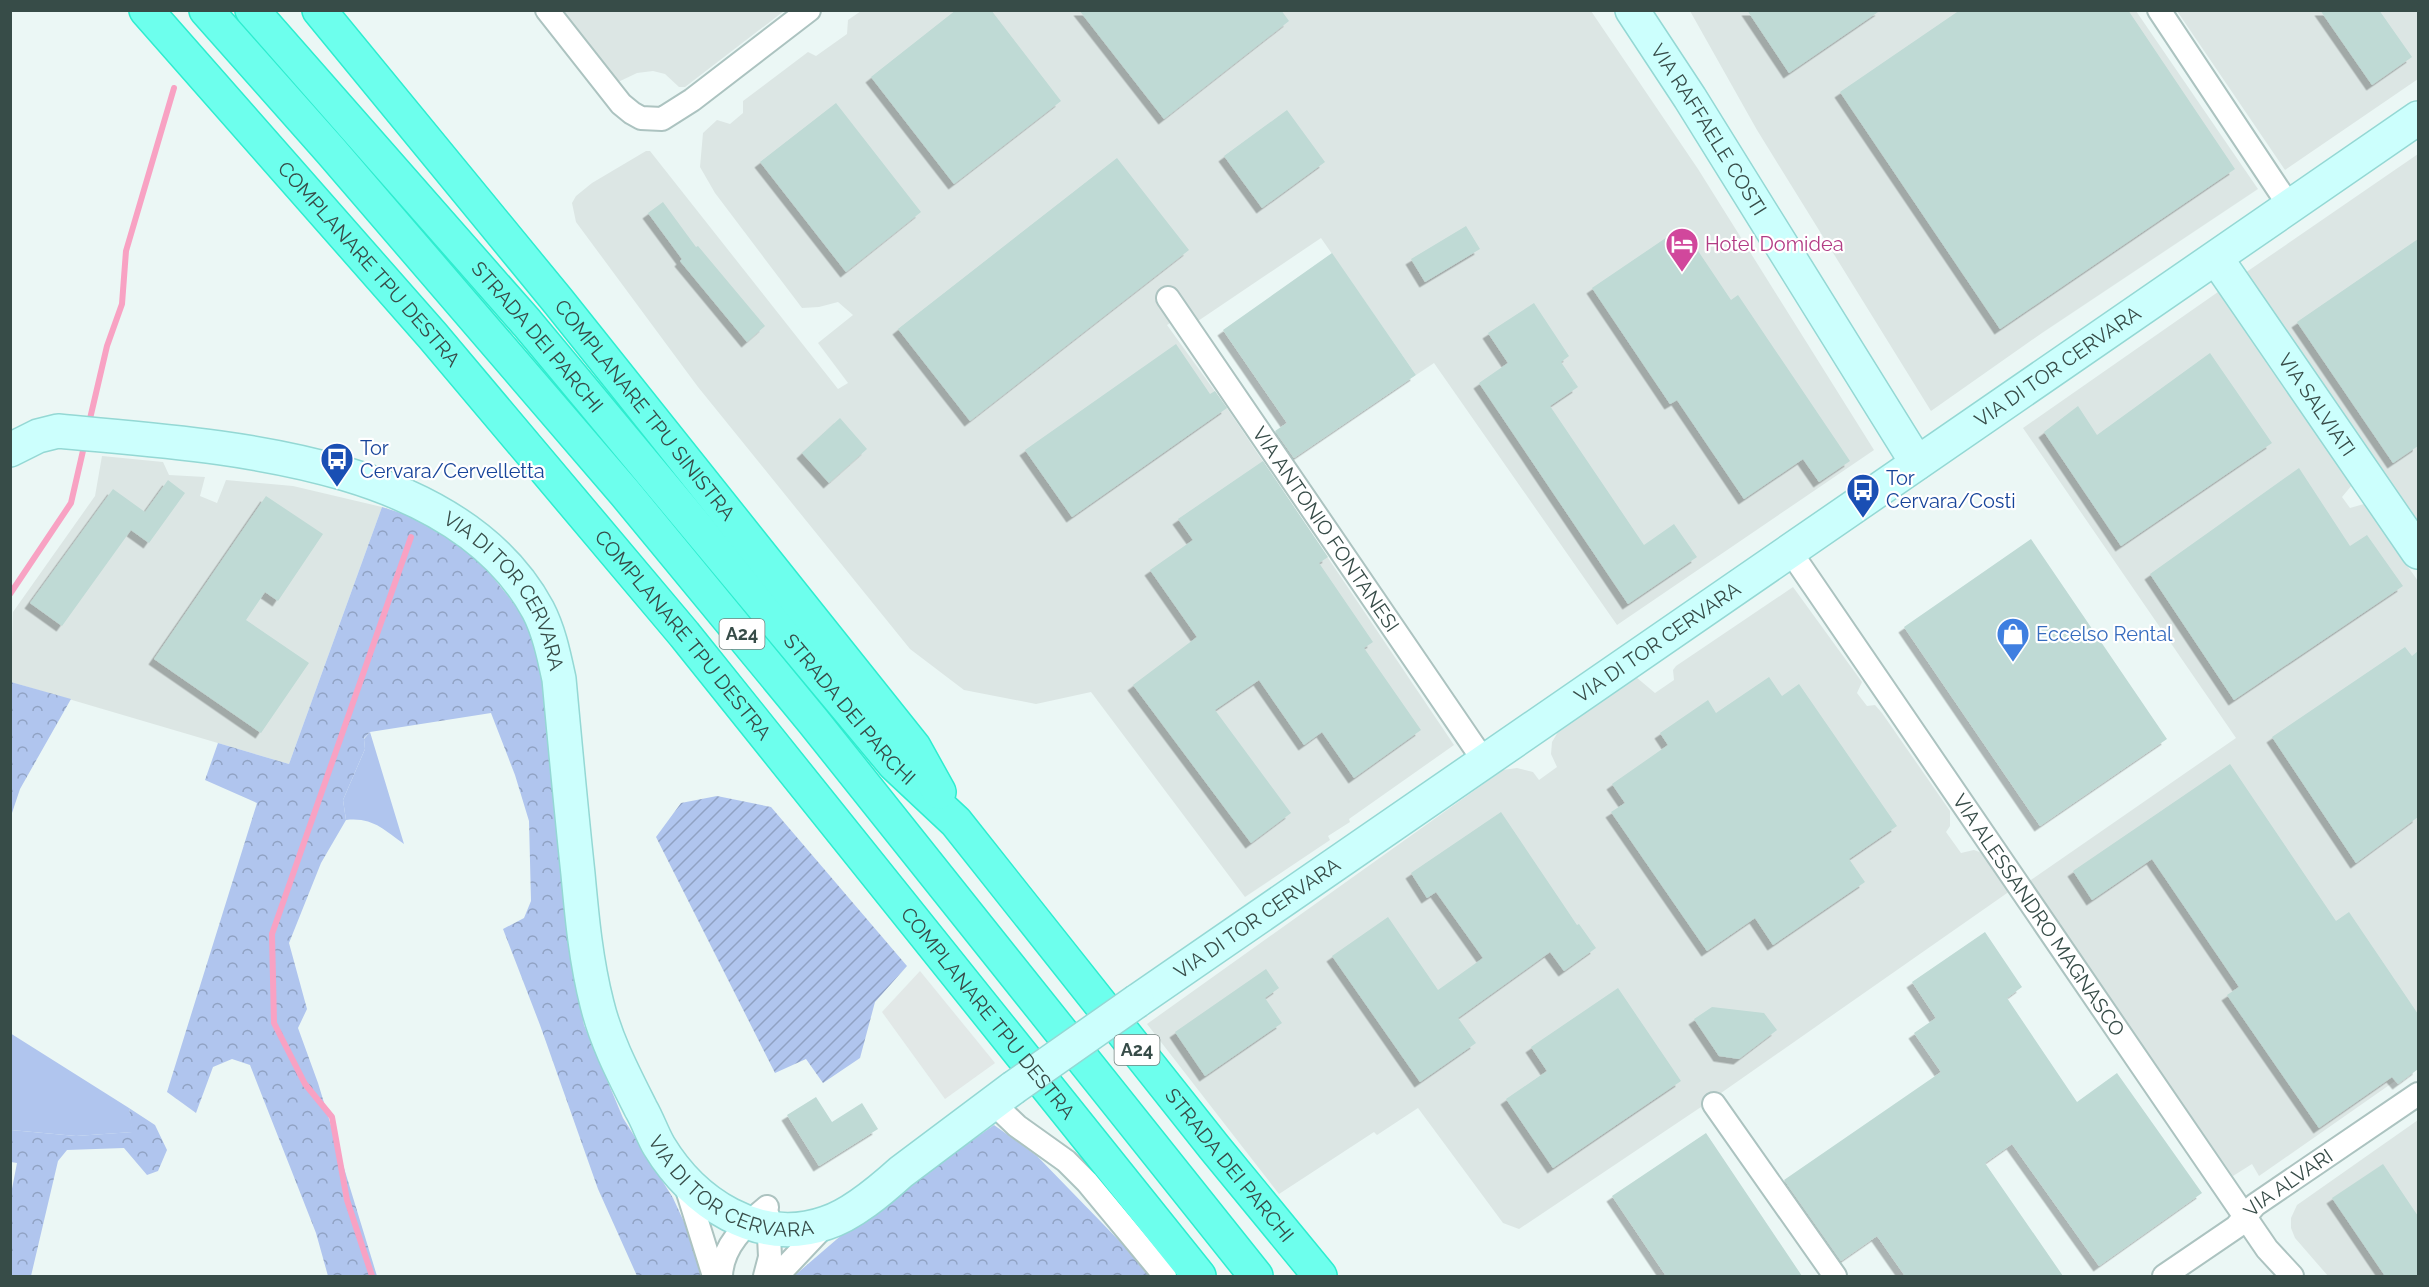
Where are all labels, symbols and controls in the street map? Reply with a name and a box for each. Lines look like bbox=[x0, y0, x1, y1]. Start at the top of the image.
street label: VIA RAFFAELE COSTI bbox=[1646, 39, 1772, 220]
street label: COMPLANARE TPU DESTRA bbox=[273, 156, 466, 372]
hotel icon: Hotel Domidea bbox=[1664, 226, 1700, 273]
place label: Hotel Domidea bbox=[1705, 232, 1844, 256]
street label: STRADA DEI PARCHI bbox=[466, 256, 608, 417]
street label: COMPLANARE TPU SINISTRA bbox=[550, 295, 741, 526]
street label: VIA DI TOR CERVARA bbox=[1970, 301, 2146, 432]
street label: VIA SALVIATI bbox=[2273, 349, 2361, 461]
street label: VIA ANTONIO FONTANESI bbox=[1247, 422, 1404, 637]
place label: Tor Cervara/Cervelletta bbox=[360, 436, 545, 483]
bus stop icon: Tor Cervara/Cervelletta bbox=[319, 441, 355, 488]
place label: Tor Cervara/Costi bbox=[1886, 466, 2016, 513]
bus stop icon: Tor Cervara/Costi bbox=[1845, 472, 1881, 519]
street label: VIA DI TOR CERVARA bbox=[439, 506, 569, 673]
street label: COMPLANARE TPU DESTRA bbox=[590, 525, 777, 745]
street label: VIA DI TOR CERVARA bbox=[1570, 576, 1745, 708]
shop icon: Eccelso Rental bbox=[1995, 616, 2031, 663]
road number: A24 bbox=[720, 619, 764, 649]
place label: Eccelso Rental bbox=[2036, 622, 2173, 646]
street label: STRADA DEI PARCHI bbox=[779, 629, 920, 790]
street label: VIA ALESSANDRO MAGNASCO bbox=[1948, 789, 2130, 1041]
street label: VIA DI TOR CERVARA bbox=[1170, 852, 1345, 984]
street label: COMPLANARE TPU DESTRA bbox=[896, 902, 1081, 1124]
road number: A24 bbox=[1114, 1035, 1160, 1065]
street label: STRADA DEI PARCHI bbox=[1160, 1083, 1299, 1247]
street label: VIA DI TOR CERVARA bbox=[643, 1131, 816, 1242]
street label: VIA ALVARI bbox=[2238, 1144, 2337, 1222]

